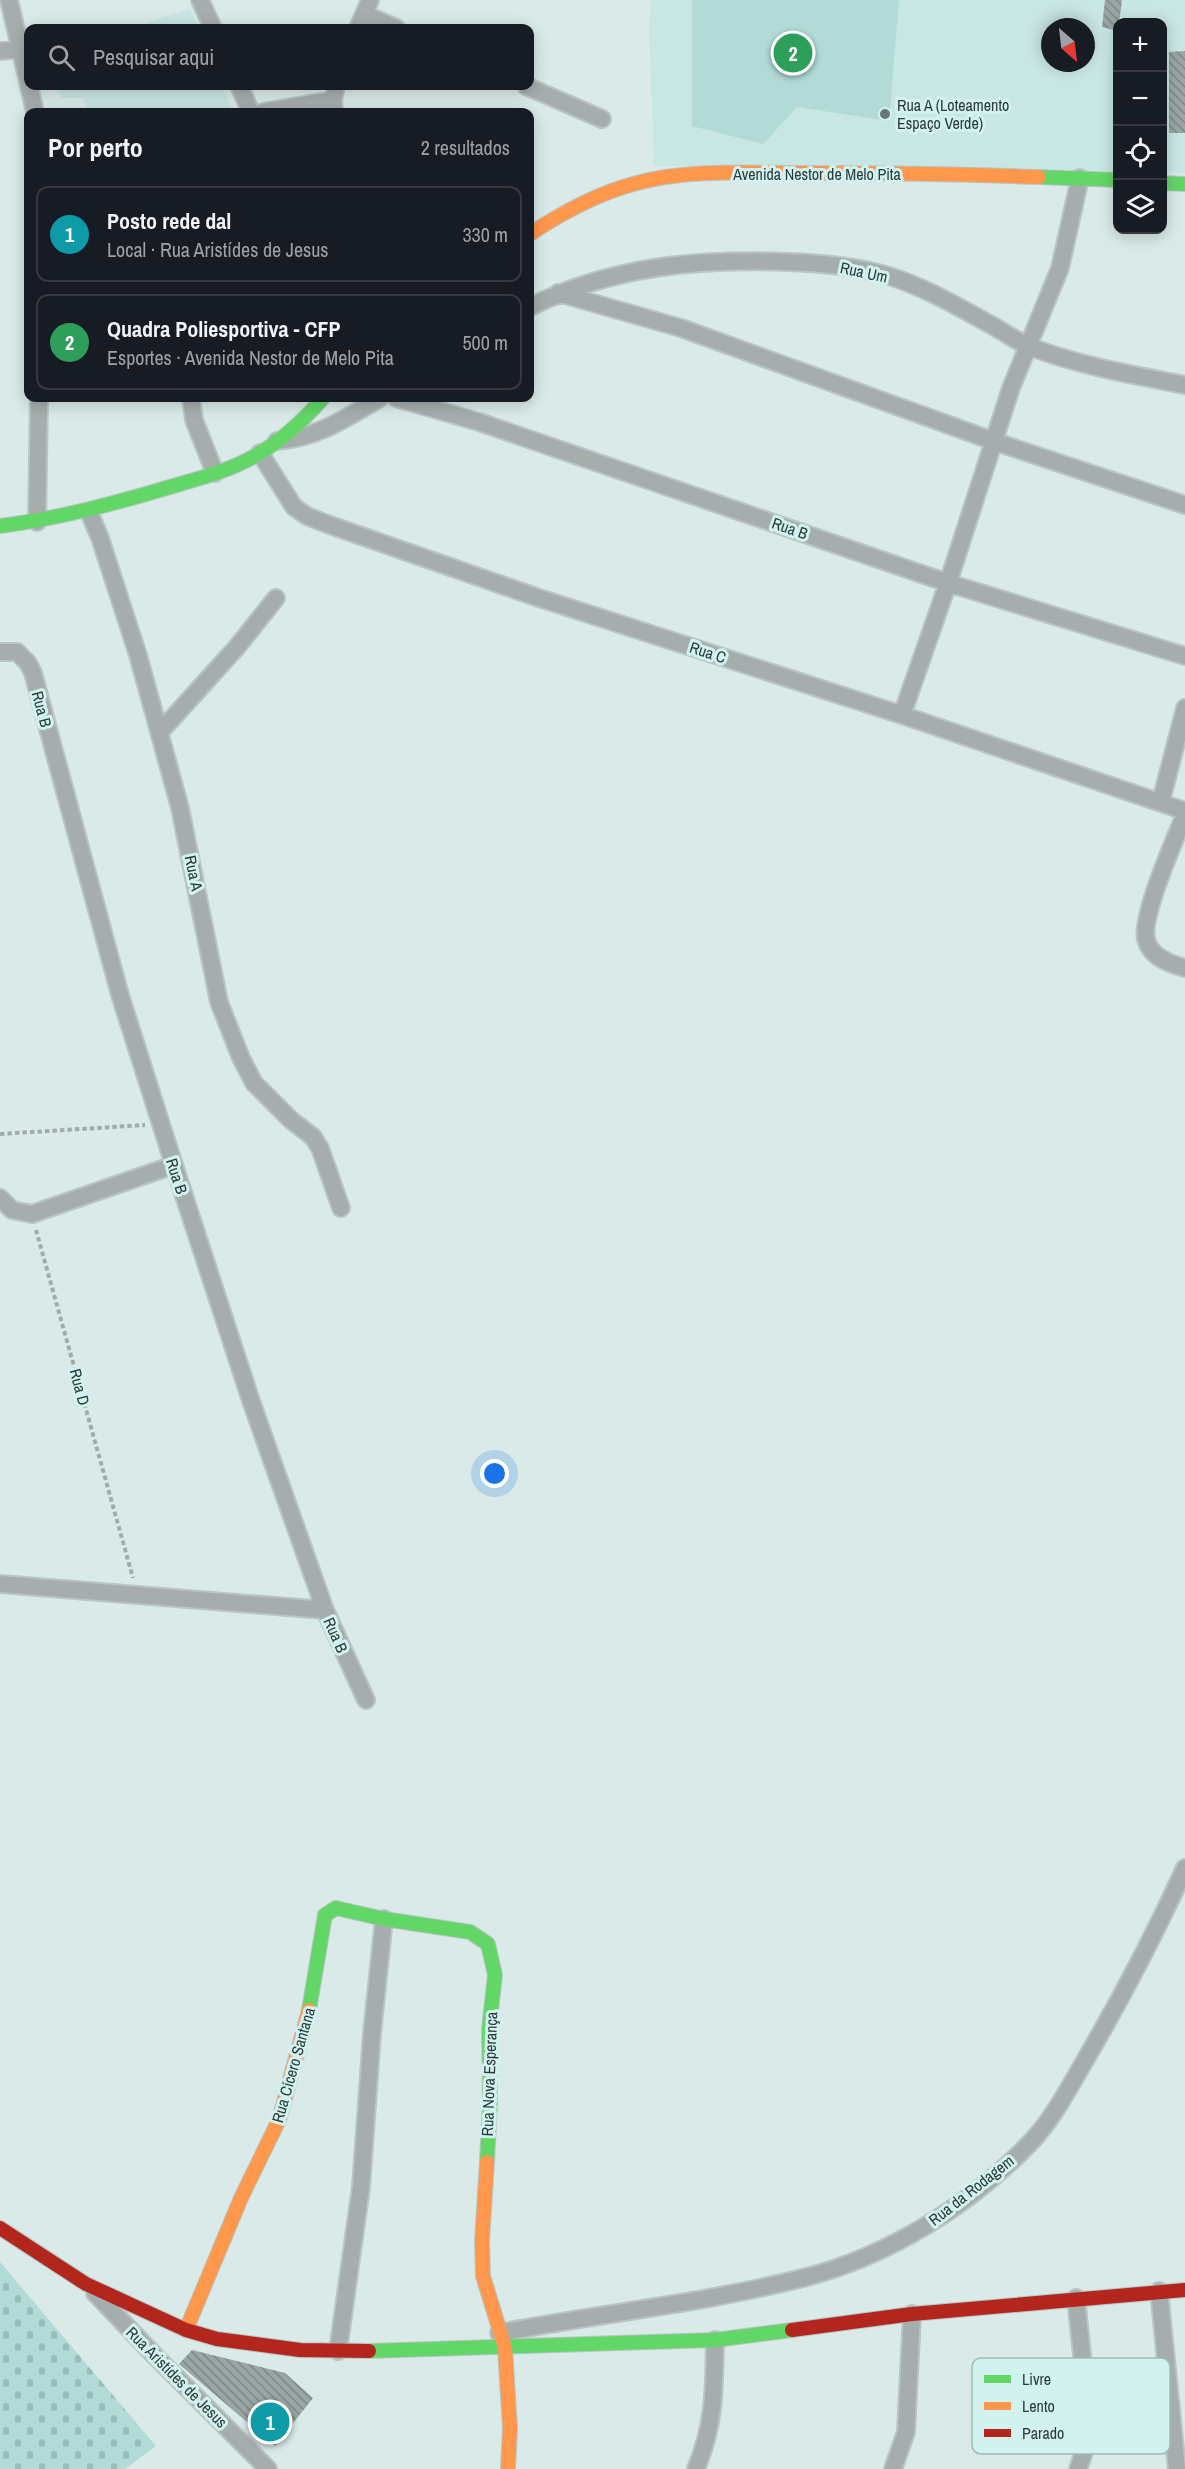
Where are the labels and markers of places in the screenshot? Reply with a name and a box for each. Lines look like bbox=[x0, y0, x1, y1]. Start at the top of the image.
pin: 2 bbox=[774, 31, 812, 76]
place label: Rua A (Loteamento Espaço Verde) bbox=[897, 94, 1009, 134]
marker: Rua A (Loteamento Espaço Verde) bbox=[878, 107, 892, 121]
pin: 1 bbox=[250, 2400, 290, 2444]

